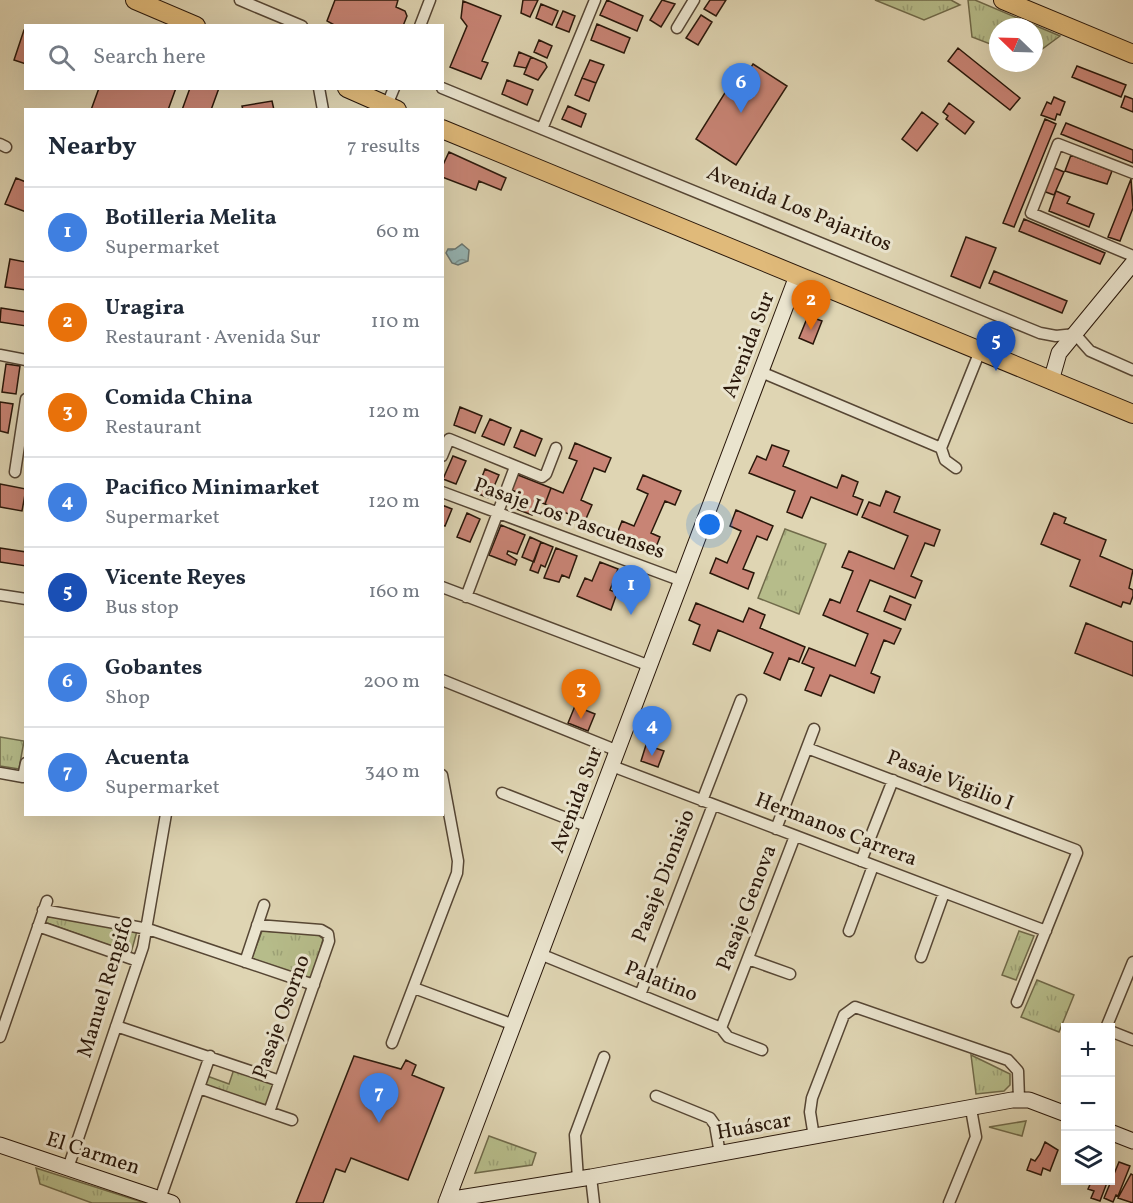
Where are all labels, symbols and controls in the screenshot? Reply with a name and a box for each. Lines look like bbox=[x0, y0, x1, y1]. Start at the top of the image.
north arrow bbox=[989, 18, 1043, 72]
search box bbox=[24, 24, 444, 90]
icon: search bbox=[45, 41, 78, 74]
text: Search here bbox=[93, 42, 206, 73]
pin: 6 bbox=[722, 63, 760, 113]
text: Nearby bbox=[48, 129, 137, 165]
text: 7 results bbox=[347, 133, 420, 161]
street label: Avenida Los Pajaritos bbox=[702, 159, 896, 259]
text: Botilleria Melita bbox=[105, 203, 277, 234]
text: 1 bbox=[63, 218, 72, 246]
text: 60 m bbox=[376, 218, 420, 246]
text: Supermarket bbox=[105, 234, 220, 262]
pin: 2 bbox=[792, 280, 830, 330]
street label: Avenida Sur bbox=[715, 287, 783, 402]
text: Uragira bbox=[105, 293, 185, 324]
text: 2 bbox=[62, 308, 73, 336]
text: 110 m bbox=[371, 308, 420, 336]
pin: 5 bbox=[976, 322, 1016, 371]
text: Restaurant · Avenida Sur bbox=[105, 324, 320, 352]
text: Comida China bbox=[105, 383, 253, 414]
text: 3 bbox=[62, 398, 73, 426]
text: 120 m bbox=[368, 398, 420, 426]
text: Restaurant bbox=[105, 414, 202, 442]
street label: Pasaje Los Pascuenses bbox=[469, 471, 669, 567]
text: Pacifico Minimarket bbox=[105, 473, 319, 504]
text: 4 bbox=[61, 488, 74, 516]
text: 120 m bbox=[368, 488, 420, 516]
text: Supermarket bbox=[105, 504, 220, 532]
your location bbox=[695, 510, 724, 539]
text: Vicente Reyes bbox=[105, 563, 246, 594]
pin: 1 bbox=[612, 566, 650, 615]
text: 5 bbox=[63, 578, 72, 606]
text: 160 m bbox=[368, 578, 420, 606]
text: Bus stop bbox=[105, 594, 179, 622]
text: Gobantes bbox=[105, 653, 202, 684]
text: 6 bbox=[62, 668, 73, 696]
text: 200 m bbox=[363, 668, 420, 696]
pin: 3 bbox=[562, 670, 600, 719]
text: Shop bbox=[105, 684, 150, 712]
pin: 4 bbox=[632, 706, 672, 756]
street label: Avenida Sur bbox=[543, 742, 611, 857]
text: Acuenta bbox=[105, 743, 190, 774]
street label: Pasaje Vigilio I bbox=[882, 744, 1018, 818]
text: 7 bbox=[63, 758, 72, 786]
text: 340 m bbox=[364, 758, 420, 786]
text: Supermarket bbox=[105, 774, 220, 802]
street label: Hermanos Carrera bbox=[751, 786, 921, 874]
street label: Pasaje Dionisio bbox=[625, 805, 703, 947]
street label: Pasaje Genova bbox=[710, 841, 784, 975]
street label: Manuel Rengifo bbox=[71, 913, 141, 1061]
street label: Pasaje Osorno bbox=[246, 951, 318, 1083]
street label: Palatino bbox=[620, 954, 702, 1010]
map controls bbox=[1061, 1023, 1115, 1185]
button: + bbox=[1061, 1023, 1115, 1077]
pin: 7 bbox=[360, 1074, 398, 1123]
button: − bbox=[1061, 1077, 1115, 1131]
street label: Huáscar bbox=[714, 1106, 794, 1148]
street label: El Carmen bbox=[42, 1125, 144, 1183]
button: layers bbox=[1061, 1131, 1115, 1185]

